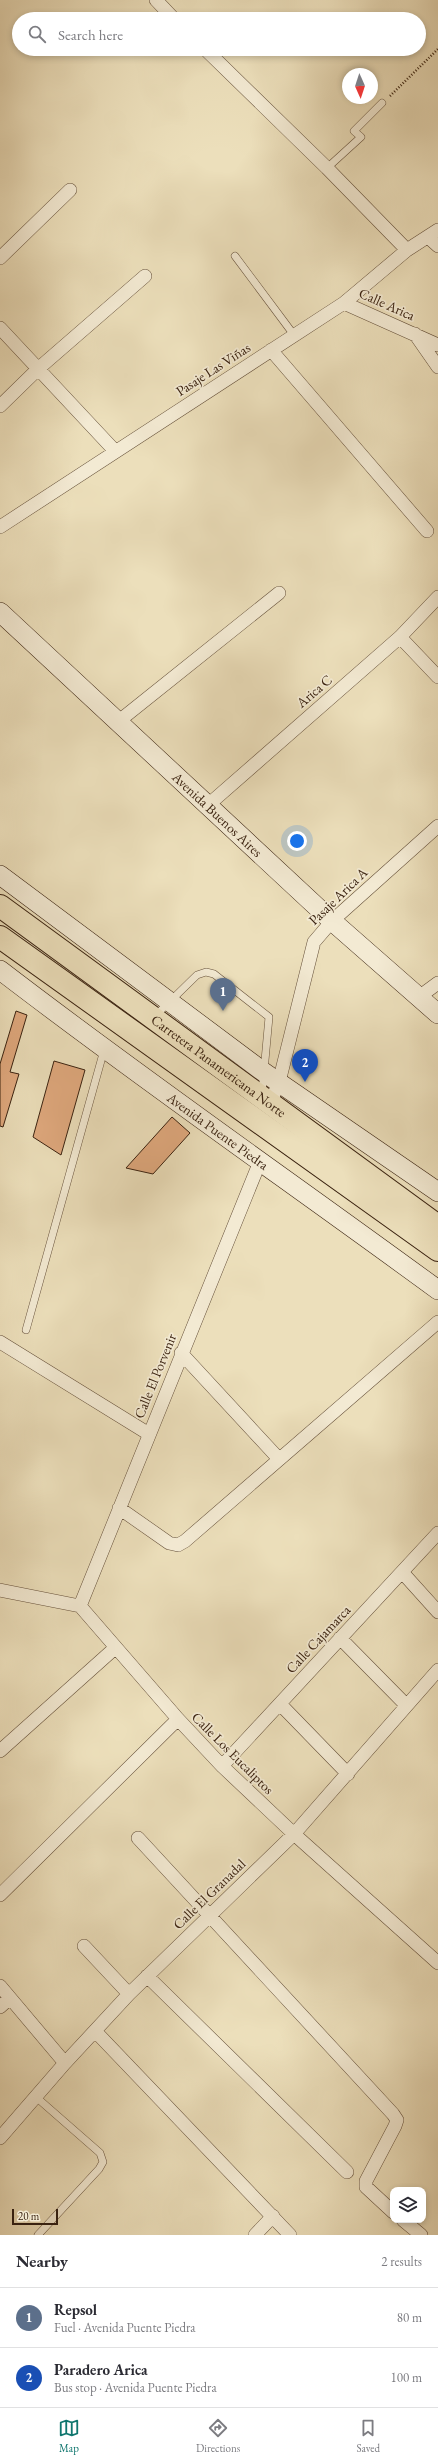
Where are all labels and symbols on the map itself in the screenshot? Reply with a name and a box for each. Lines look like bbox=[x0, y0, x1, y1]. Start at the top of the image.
north arrow bbox=[342, 68, 378, 104]
street label: Calle Arica bbox=[356, 284, 418, 324]
street label: Pasaje Las Viñas bbox=[172, 338, 254, 400]
street label: Arica C bbox=[292, 671, 336, 712]
street label: Avenida Buenos Aires bbox=[168, 767, 267, 861]
your location bbox=[287, 831, 307, 851]
street label: Pasaje Arica A bbox=[305, 863, 372, 929]
pin: 1 bbox=[210, 978, 236, 1011]
street label: Carretera Panamericana Norte bbox=[148, 1011, 290, 1122]
pin: 2 bbox=[292, 1049, 318, 1082]
street label: Avenida Puente Piedra bbox=[163, 1088, 273, 1174]
street label: Calle El Porvenir bbox=[130, 1331, 180, 1421]
street label: Calle Cajamarca bbox=[282, 1601, 354, 1677]
street label: Calle Los Eucaliptos bbox=[188, 1708, 278, 1798]
street label: Calle El Granadal bbox=[169, 1854, 250, 1933]
scale bar bbox=[12, 2207, 58, 2226]

